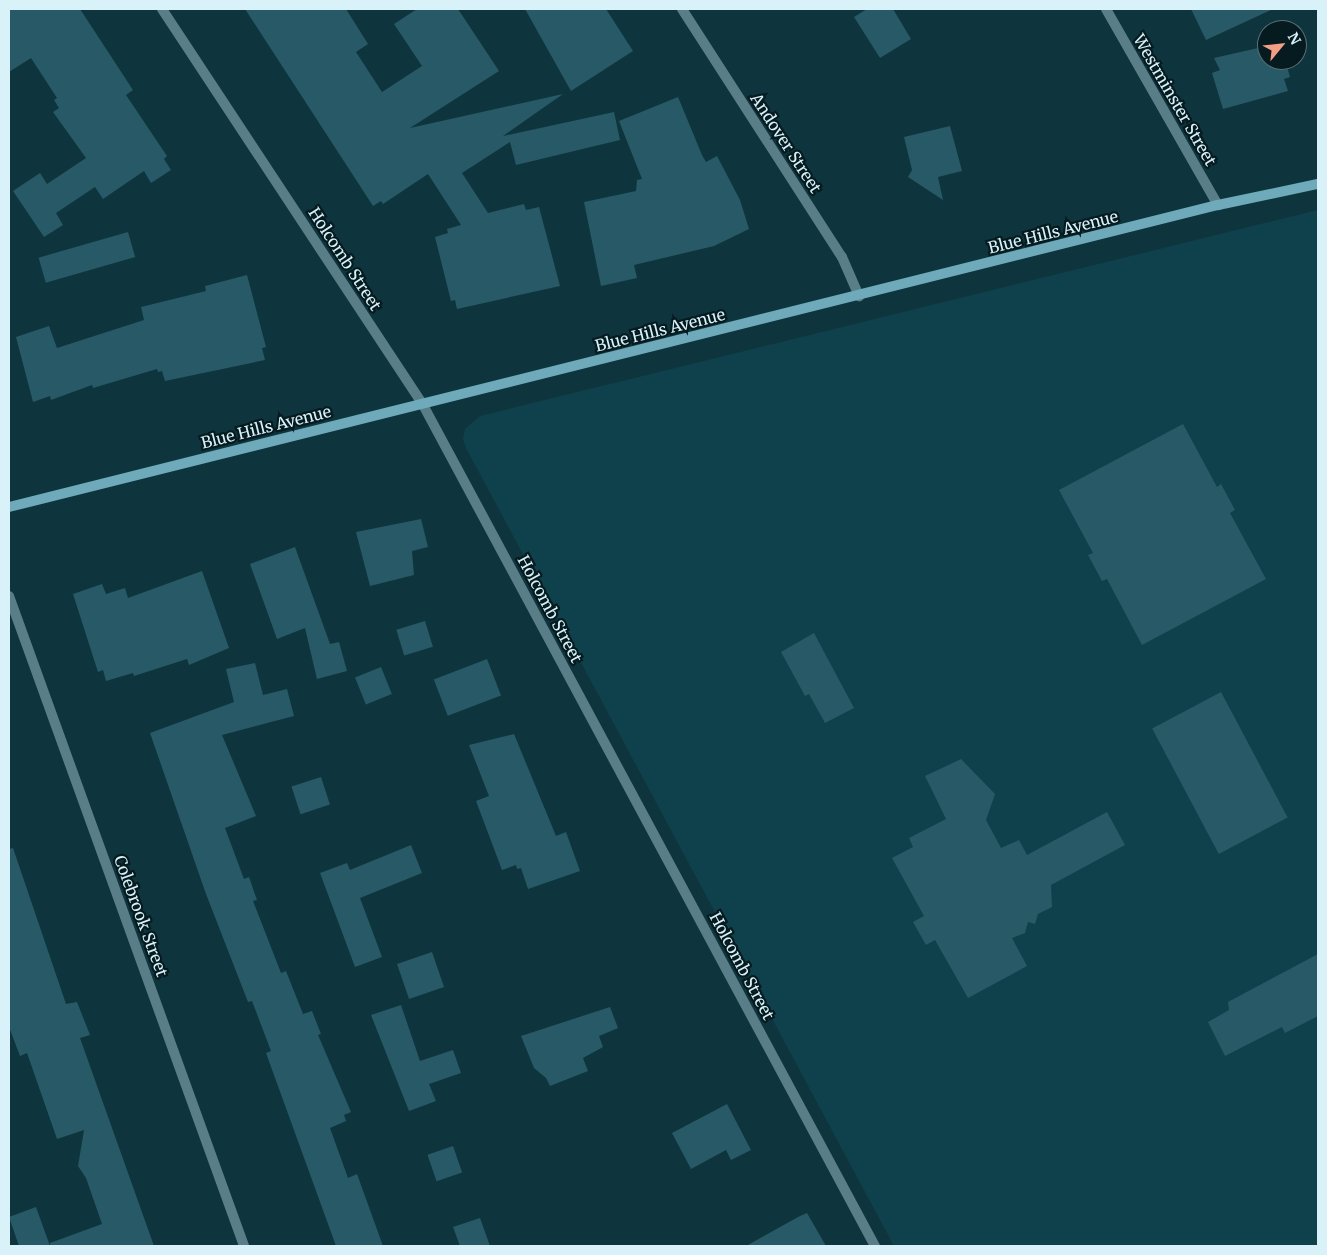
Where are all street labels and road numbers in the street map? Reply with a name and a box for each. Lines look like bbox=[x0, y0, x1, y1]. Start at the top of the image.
street label: Westminster Street bbox=[1130, 31, 1220, 169]
street label: Andover Street bbox=[747, 90, 825, 196]
street label: Holcomb Street bbox=[305, 204, 385, 314]
street label: Blue Hills Avenue bbox=[986, 207, 1120, 257]
street label: Blue Hills Avenue bbox=[593, 305, 727, 355]
street label: Blue Hills Avenue bbox=[199, 402, 333, 452]
street label: Holcomb Street bbox=[514, 552, 586, 666]
street label: Colebrook Street bbox=[110, 853, 172, 979]
street label: Holcomb Street bbox=[706, 909, 778, 1023]

